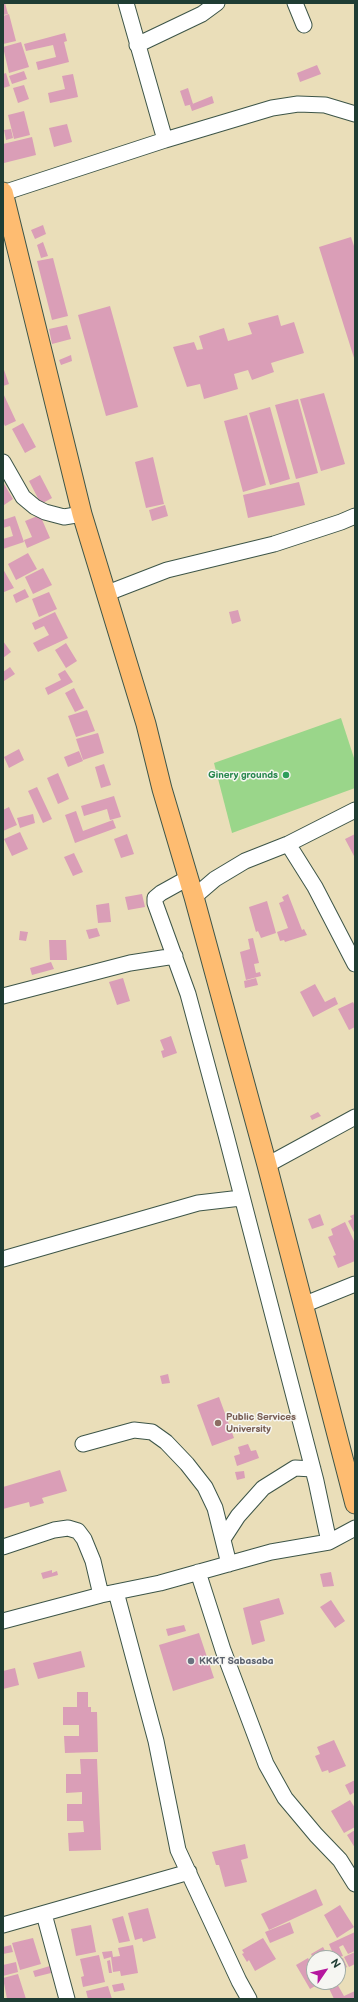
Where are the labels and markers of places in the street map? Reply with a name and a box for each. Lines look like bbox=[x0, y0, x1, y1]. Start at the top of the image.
place label: Ginery grounds bbox=[208, 769, 278, 781]
marker: Ginery grounds bbox=[281, 770, 291, 780]
place label: Public Services University bbox=[226, 1411, 296, 1434]
marker: Public Services University bbox=[213, 1418, 223, 1428]
place label: KKKT Sabasaba bbox=[199, 1655, 273, 1667]
marker: KKKT Sabasaba bbox=[186, 1656, 196, 1666]

